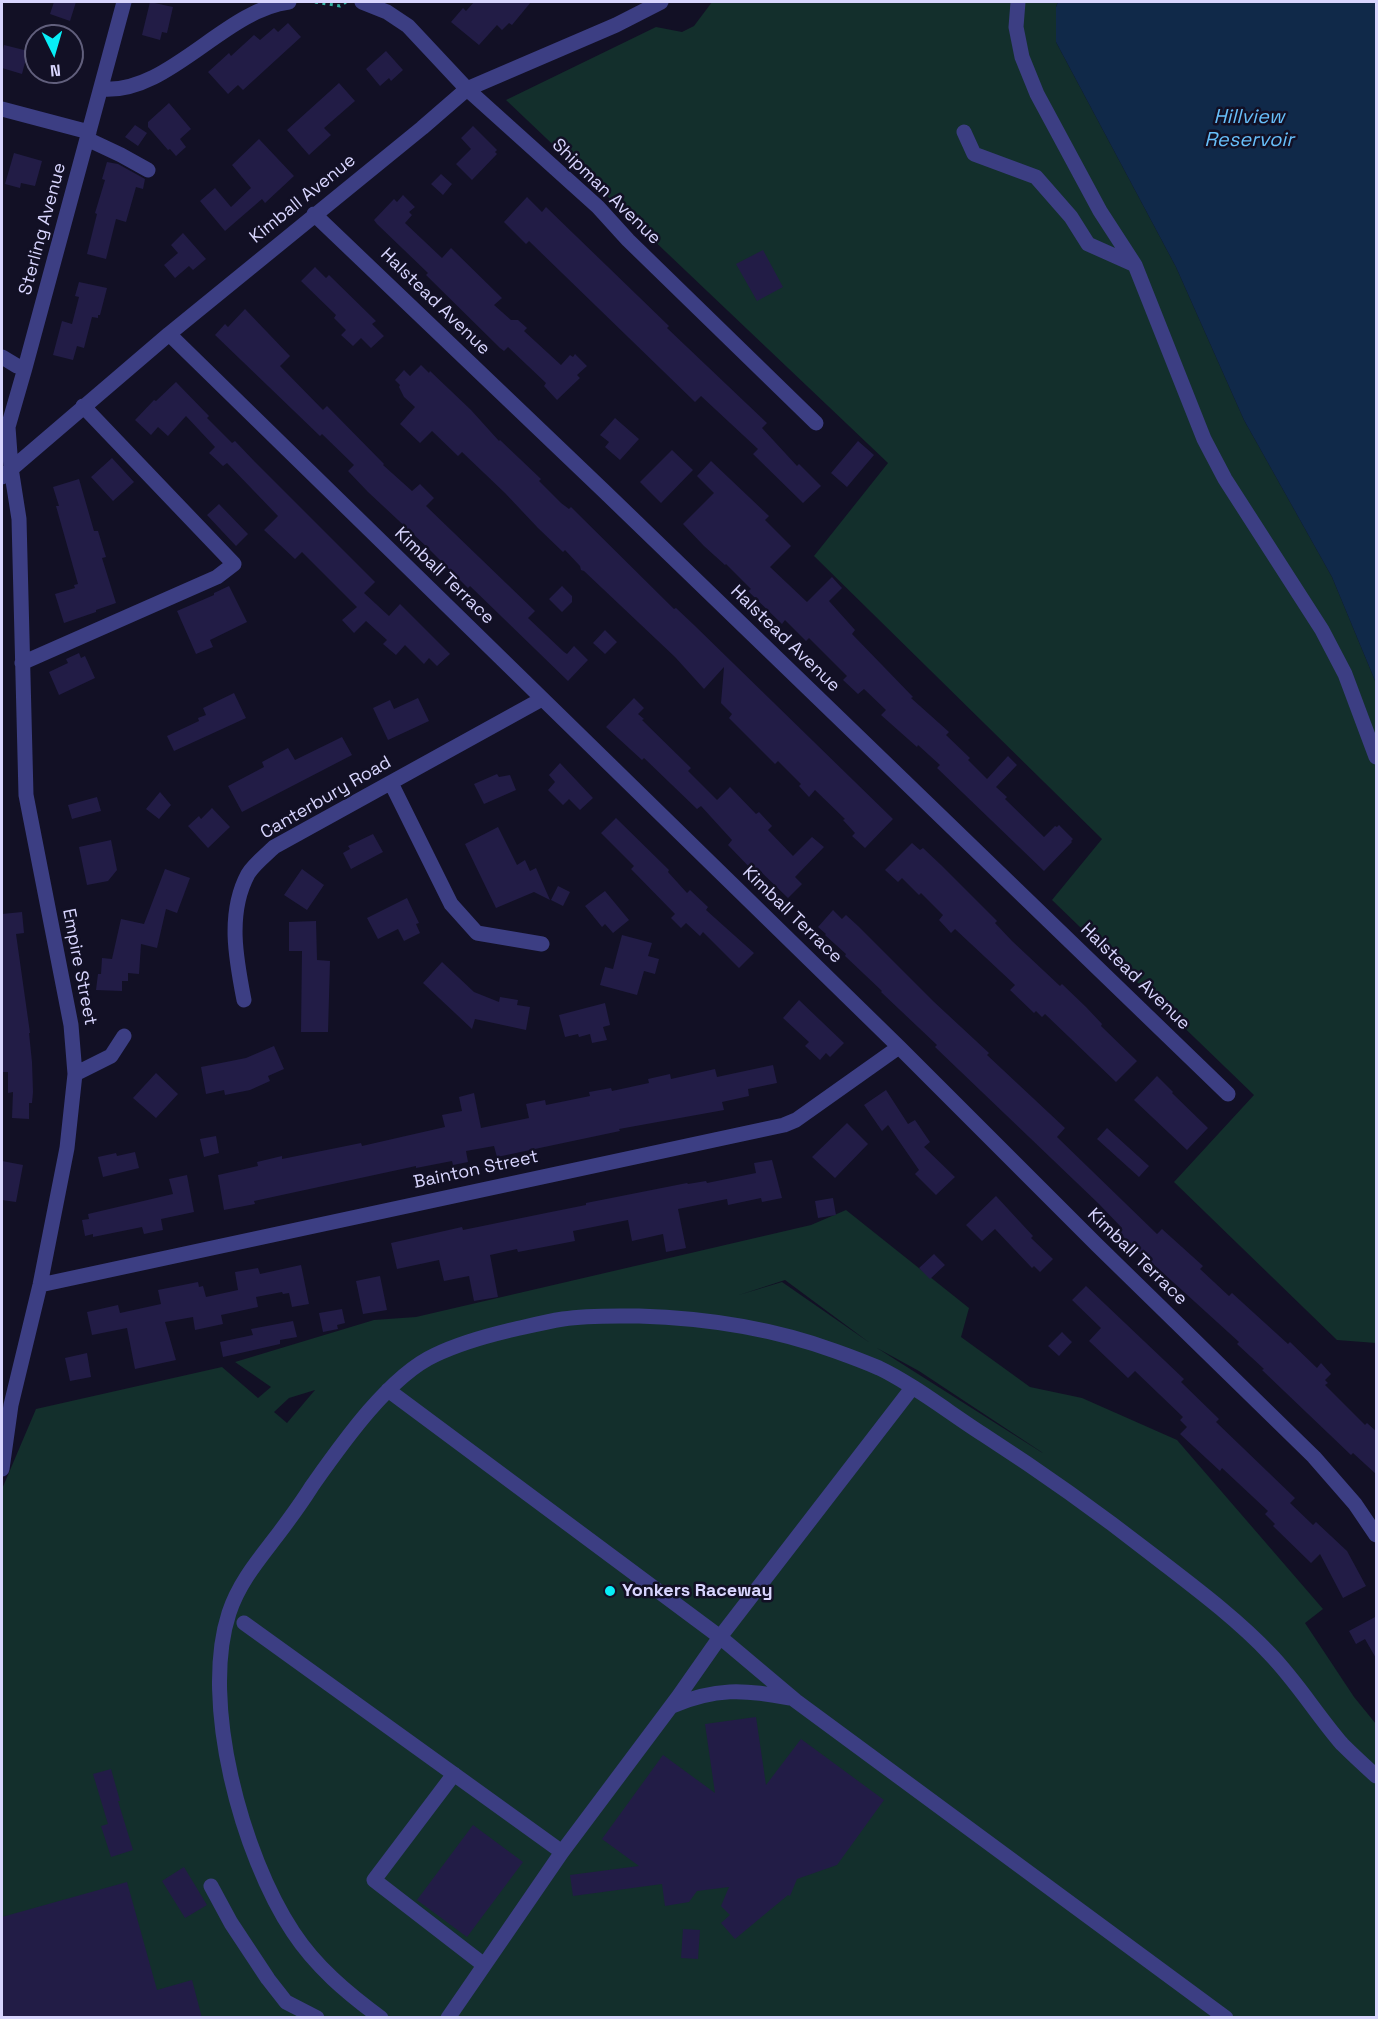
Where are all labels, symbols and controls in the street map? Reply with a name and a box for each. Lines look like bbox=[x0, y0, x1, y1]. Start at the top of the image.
north arrow bbox=[24, 24, 84, 84]
text: N bbox=[49, 60, 62, 81]
water label: Hillview Reservoir bbox=[1204, 106, 1294, 153]
street label: Shipman Avenue bbox=[547, 135, 665, 249]
street label: Kimball Avenue bbox=[246, 150, 360, 248]
street label: Sterling Avenue bbox=[15, 161, 71, 297]
street label: Halstead Avenue bbox=[376, 244, 494, 360]
street label: Kimball Terrace bbox=[390, 523, 498, 629]
street label: Halstead Avenue bbox=[726, 581, 844, 697]
street label: Canterbury Road bbox=[257, 752, 395, 844]
street label: Kimball Terrace bbox=[738, 862, 846, 968]
street label: Empire Street bbox=[57, 907, 101, 1027]
street label: Halstead Avenue bbox=[1076, 919, 1194, 1035]
street label: Bainton Street bbox=[412, 1146, 540, 1194]
street label: Kimball Terrace bbox=[1083, 1204, 1191, 1310]
place label: Yonkers Raceway bbox=[622, 1580, 773, 1602]
marker: Yonkers Raceway bbox=[603, 1584, 617, 1598]

